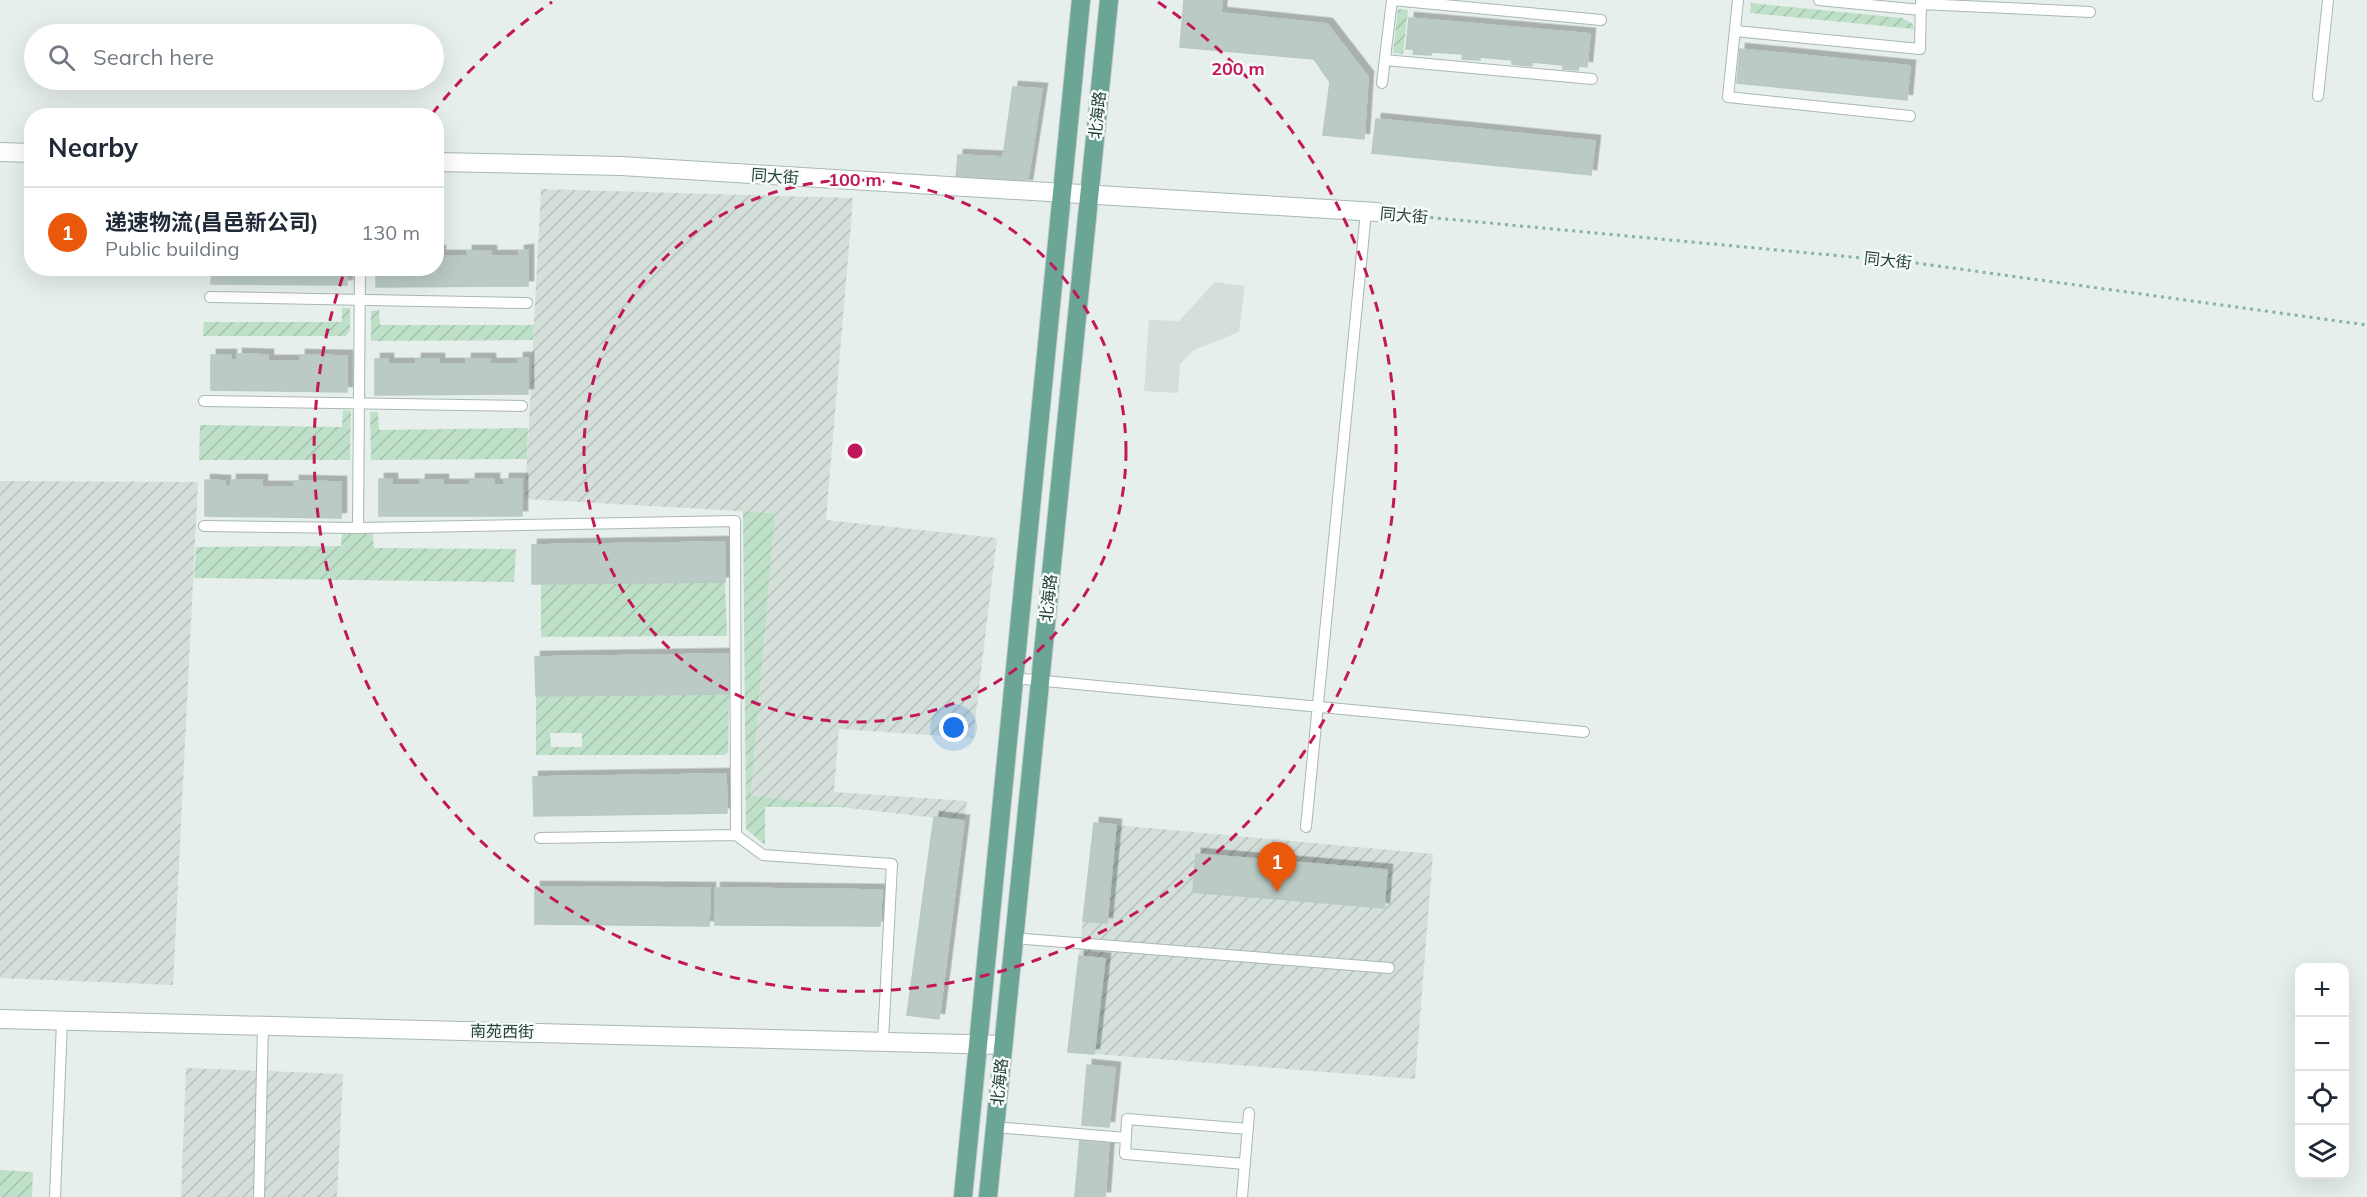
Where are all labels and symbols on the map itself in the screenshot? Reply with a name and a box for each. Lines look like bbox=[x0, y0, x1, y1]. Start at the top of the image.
text: 200 m bbox=[1211, 57, 1265, 80]
street label: 北海路 bbox=[1085, 90, 1109, 140]
street label: 同大街 bbox=[750, 164, 800, 188]
text: 100 m bbox=[828, 168, 882, 191]
street label: 同大街 bbox=[1379, 203, 1429, 227]
street label: 同大街 bbox=[1863, 248, 1913, 272]
centre of rings bbox=[845, 441, 865, 461]
street label: 北海路 bbox=[1036, 573, 1060, 623]
your location bbox=[939, 713, 968, 742]
pin: 1 bbox=[1258, 842, 1296, 892]
street label: 南苑西街 bbox=[470, 1020, 534, 1042]
street label: 北海路 bbox=[987, 1057, 1011, 1107]

